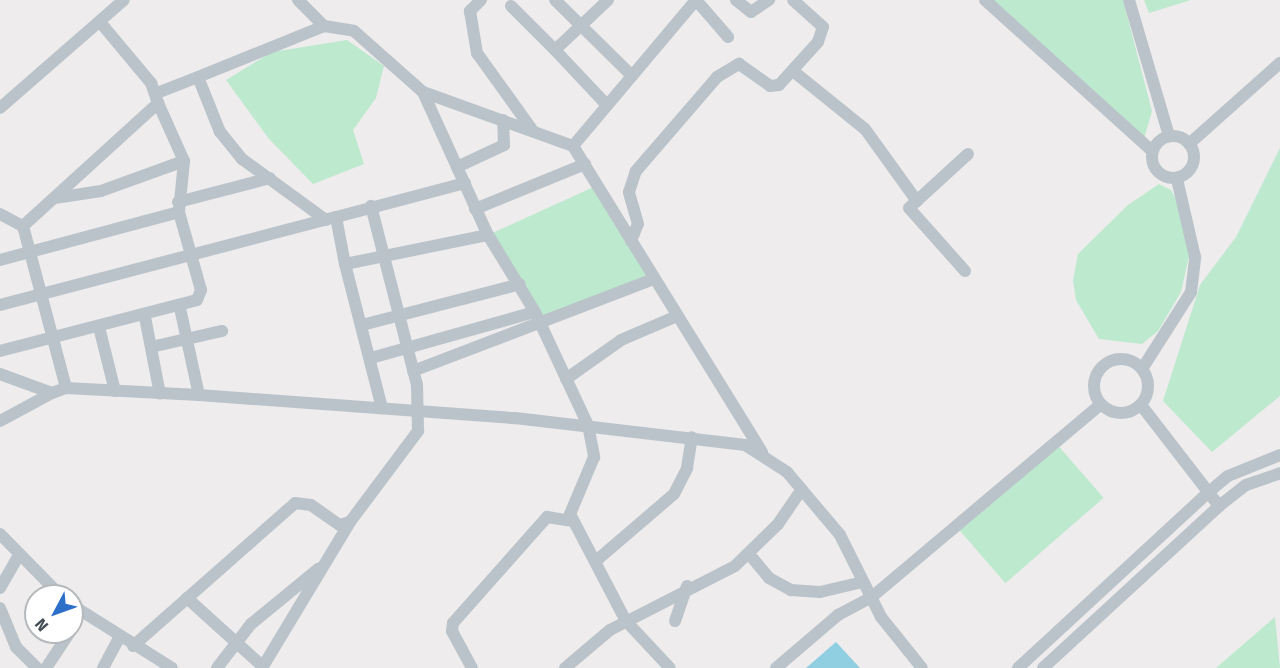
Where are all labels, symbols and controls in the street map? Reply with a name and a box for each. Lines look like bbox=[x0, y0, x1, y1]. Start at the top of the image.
north arrow bbox=[24, 584, 84, 644]
text: N bbox=[31, 615, 52, 635]

